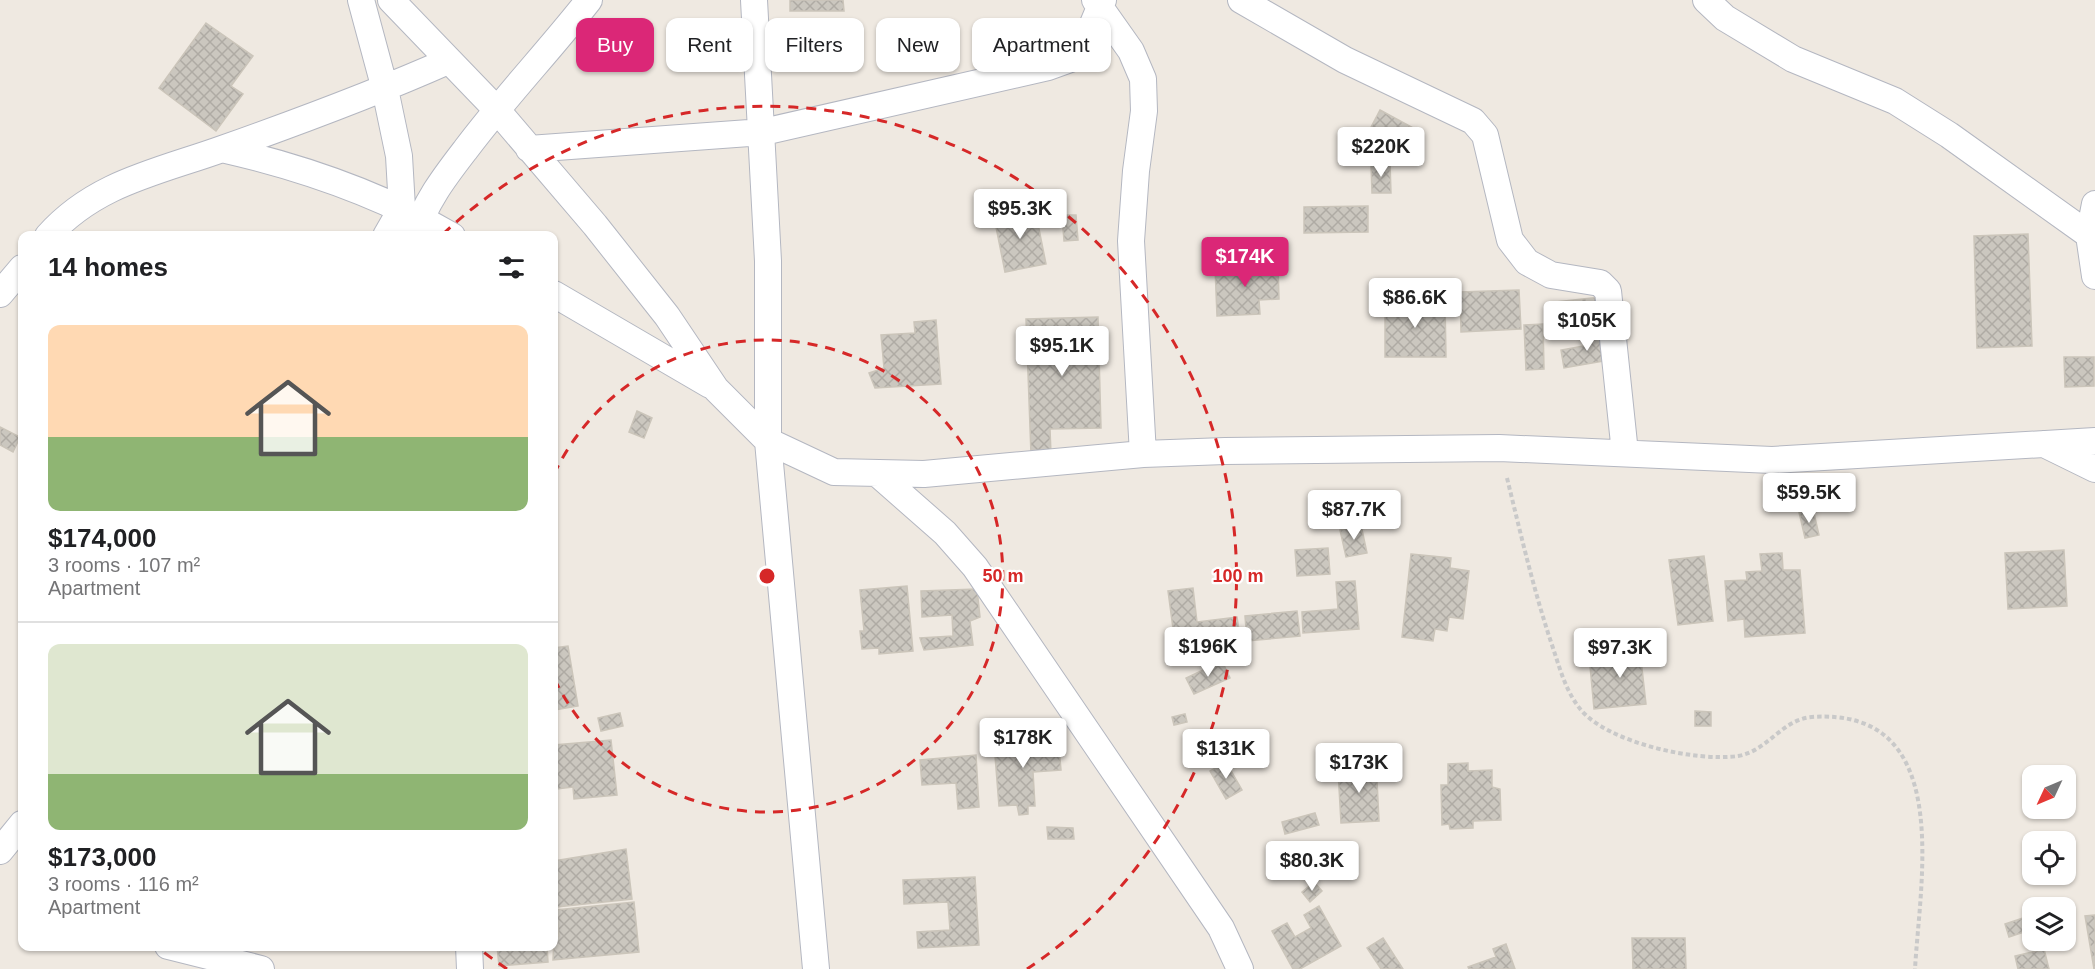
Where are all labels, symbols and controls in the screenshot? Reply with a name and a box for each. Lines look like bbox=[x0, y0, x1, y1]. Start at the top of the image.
chip: Buy bbox=[576, 18, 654, 72]
chip: Rent bbox=[666, 18, 753, 72]
chip: Filters bbox=[765, 18, 864, 72]
chip: New bbox=[876, 18, 960, 72]
chip: Apartment bbox=[972, 18, 1111, 72]
pin: $220K bbox=[1339, 127, 1423, 178]
text: $220K bbox=[1352, 135, 1410, 157]
pin: $95.3K bbox=[971, 189, 1069, 240]
text: $95.3K bbox=[988, 197, 1052, 219]
pin: $174K bbox=[1203, 237, 1287, 288]
text: $174K bbox=[1216, 245, 1274, 267]
icon: filters bbox=[495, 251, 528, 284]
text: 14 homes bbox=[48, 252, 168, 282]
pin: $86.6K bbox=[1366, 278, 1464, 329]
text: $86.6K bbox=[1383, 286, 1447, 308]
pin: $105K bbox=[1545, 301, 1629, 352]
text: $105K bbox=[1558, 309, 1616, 331]
pin: $95.1K bbox=[1013, 326, 1111, 377]
text: $95.1K bbox=[1030, 334, 1094, 356]
icon: home bbox=[234, 364, 342, 472]
pin: $59.5K bbox=[1760, 473, 1858, 524]
text: $59.5K bbox=[1777, 481, 1841, 503]
pin: $87.7K bbox=[1305, 490, 1403, 541]
text: $87.7K bbox=[1322, 498, 1386, 520]
text: $174,000 bbox=[48, 523, 156, 553]
text: 3 rooms · 107 m² bbox=[48, 554, 200, 576]
centre of rings bbox=[757, 566, 777, 586]
text: 50 m bbox=[982, 566, 1024, 586]
text: 100 m bbox=[1212, 566, 1264, 586]
text: Apartment bbox=[48, 577, 140, 599]
pin: $196K bbox=[1166, 627, 1250, 678]
pin: $97.3K bbox=[1571, 628, 1669, 679]
text: $196K bbox=[1179, 635, 1237, 657]
text: $97.3K bbox=[1588, 636, 1652, 658]
icon: home bbox=[234, 683, 342, 791]
pin: $178K bbox=[981, 718, 1065, 769]
text: $178K bbox=[994, 726, 1052, 748]
pin: $131K bbox=[1184, 729, 1268, 780]
text: $131K bbox=[1197, 737, 1255, 759]
pin: $173K bbox=[1317, 743, 1401, 794]
text: $173K bbox=[1330, 751, 1388, 773]
north arrow bbox=[2022, 765, 2076, 819]
map controls bbox=[2022, 765, 2076, 951]
button: locate bbox=[2022, 831, 2076, 885]
pin: $80.3K bbox=[1263, 841, 1361, 892]
text: $173,000 bbox=[48, 842, 156, 872]
text: $80.3K bbox=[1280, 849, 1344, 871]
text: 3 rooms · 116 m² bbox=[48, 873, 199, 895]
text: Apartment bbox=[48, 896, 140, 918]
button: layers bbox=[2022, 897, 2076, 951]

